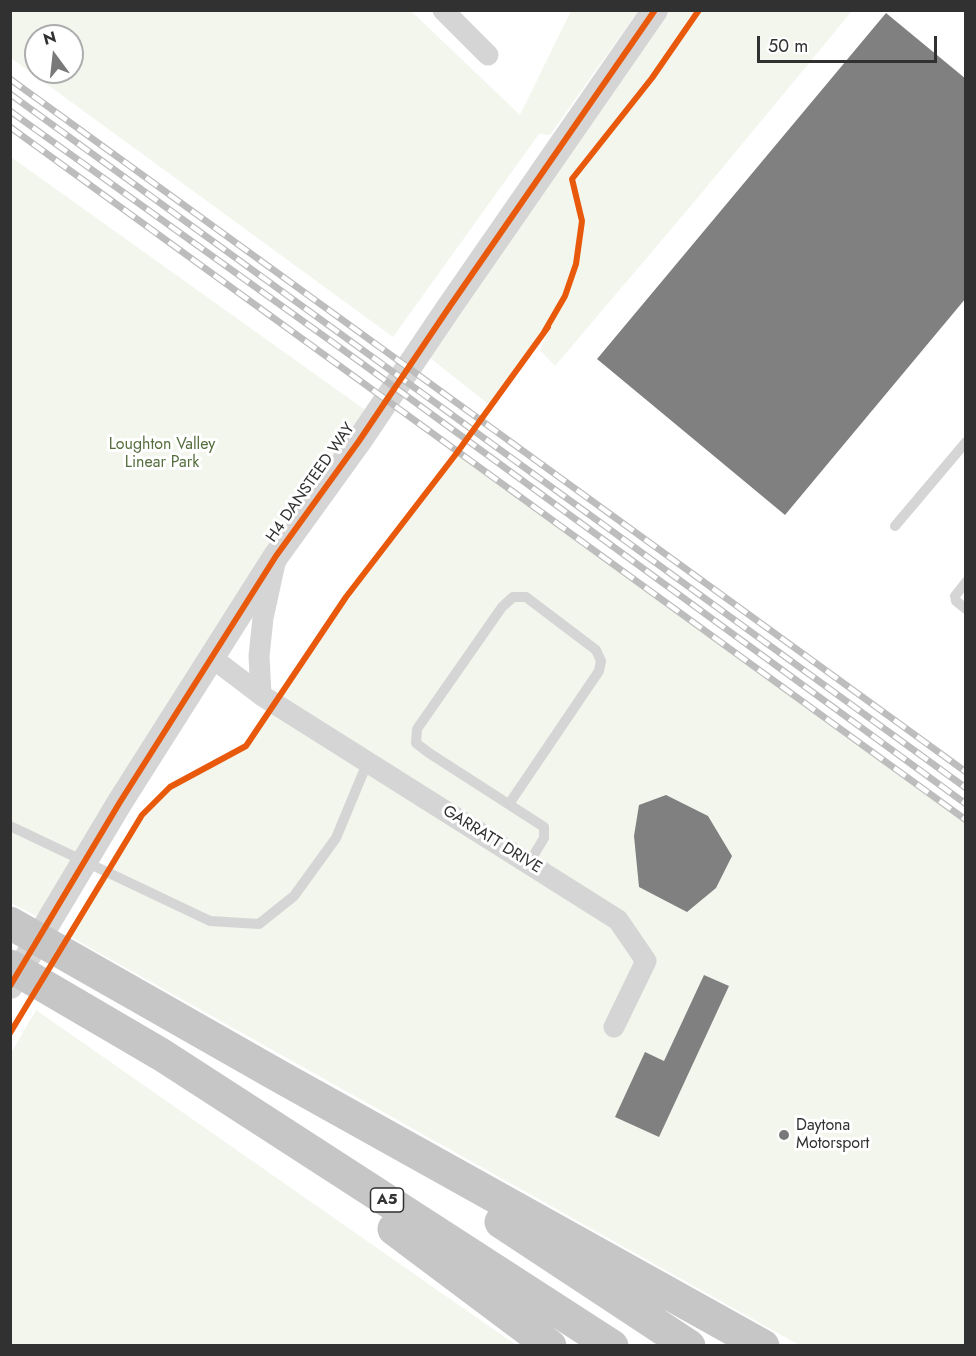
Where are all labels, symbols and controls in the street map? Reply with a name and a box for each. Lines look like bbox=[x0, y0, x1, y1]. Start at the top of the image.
north arrow bbox=[24, 24, 84, 84]
scale bar bbox=[760, 24, 940, 62]
text: N bbox=[41, 25, 59, 51]
text: 50 m bbox=[768, 33, 808, 59]
street label: H4 DANSTEED WAY bbox=[263, 420, 359, 546]
park label: Loughton Valley Linear Park bbox=[109, 435, 215, 473]
street label: GARRATT DRIVE bbox=[439, 802, 545, 878]
place label: Daytona Motorsport bbox=[796, 1116, 869, 1154]
marker: Daytona Motorsport bbox=[777, 1128, 791, 1142]
road number: A5 bbox=[370, 1188, 404, 1212]

